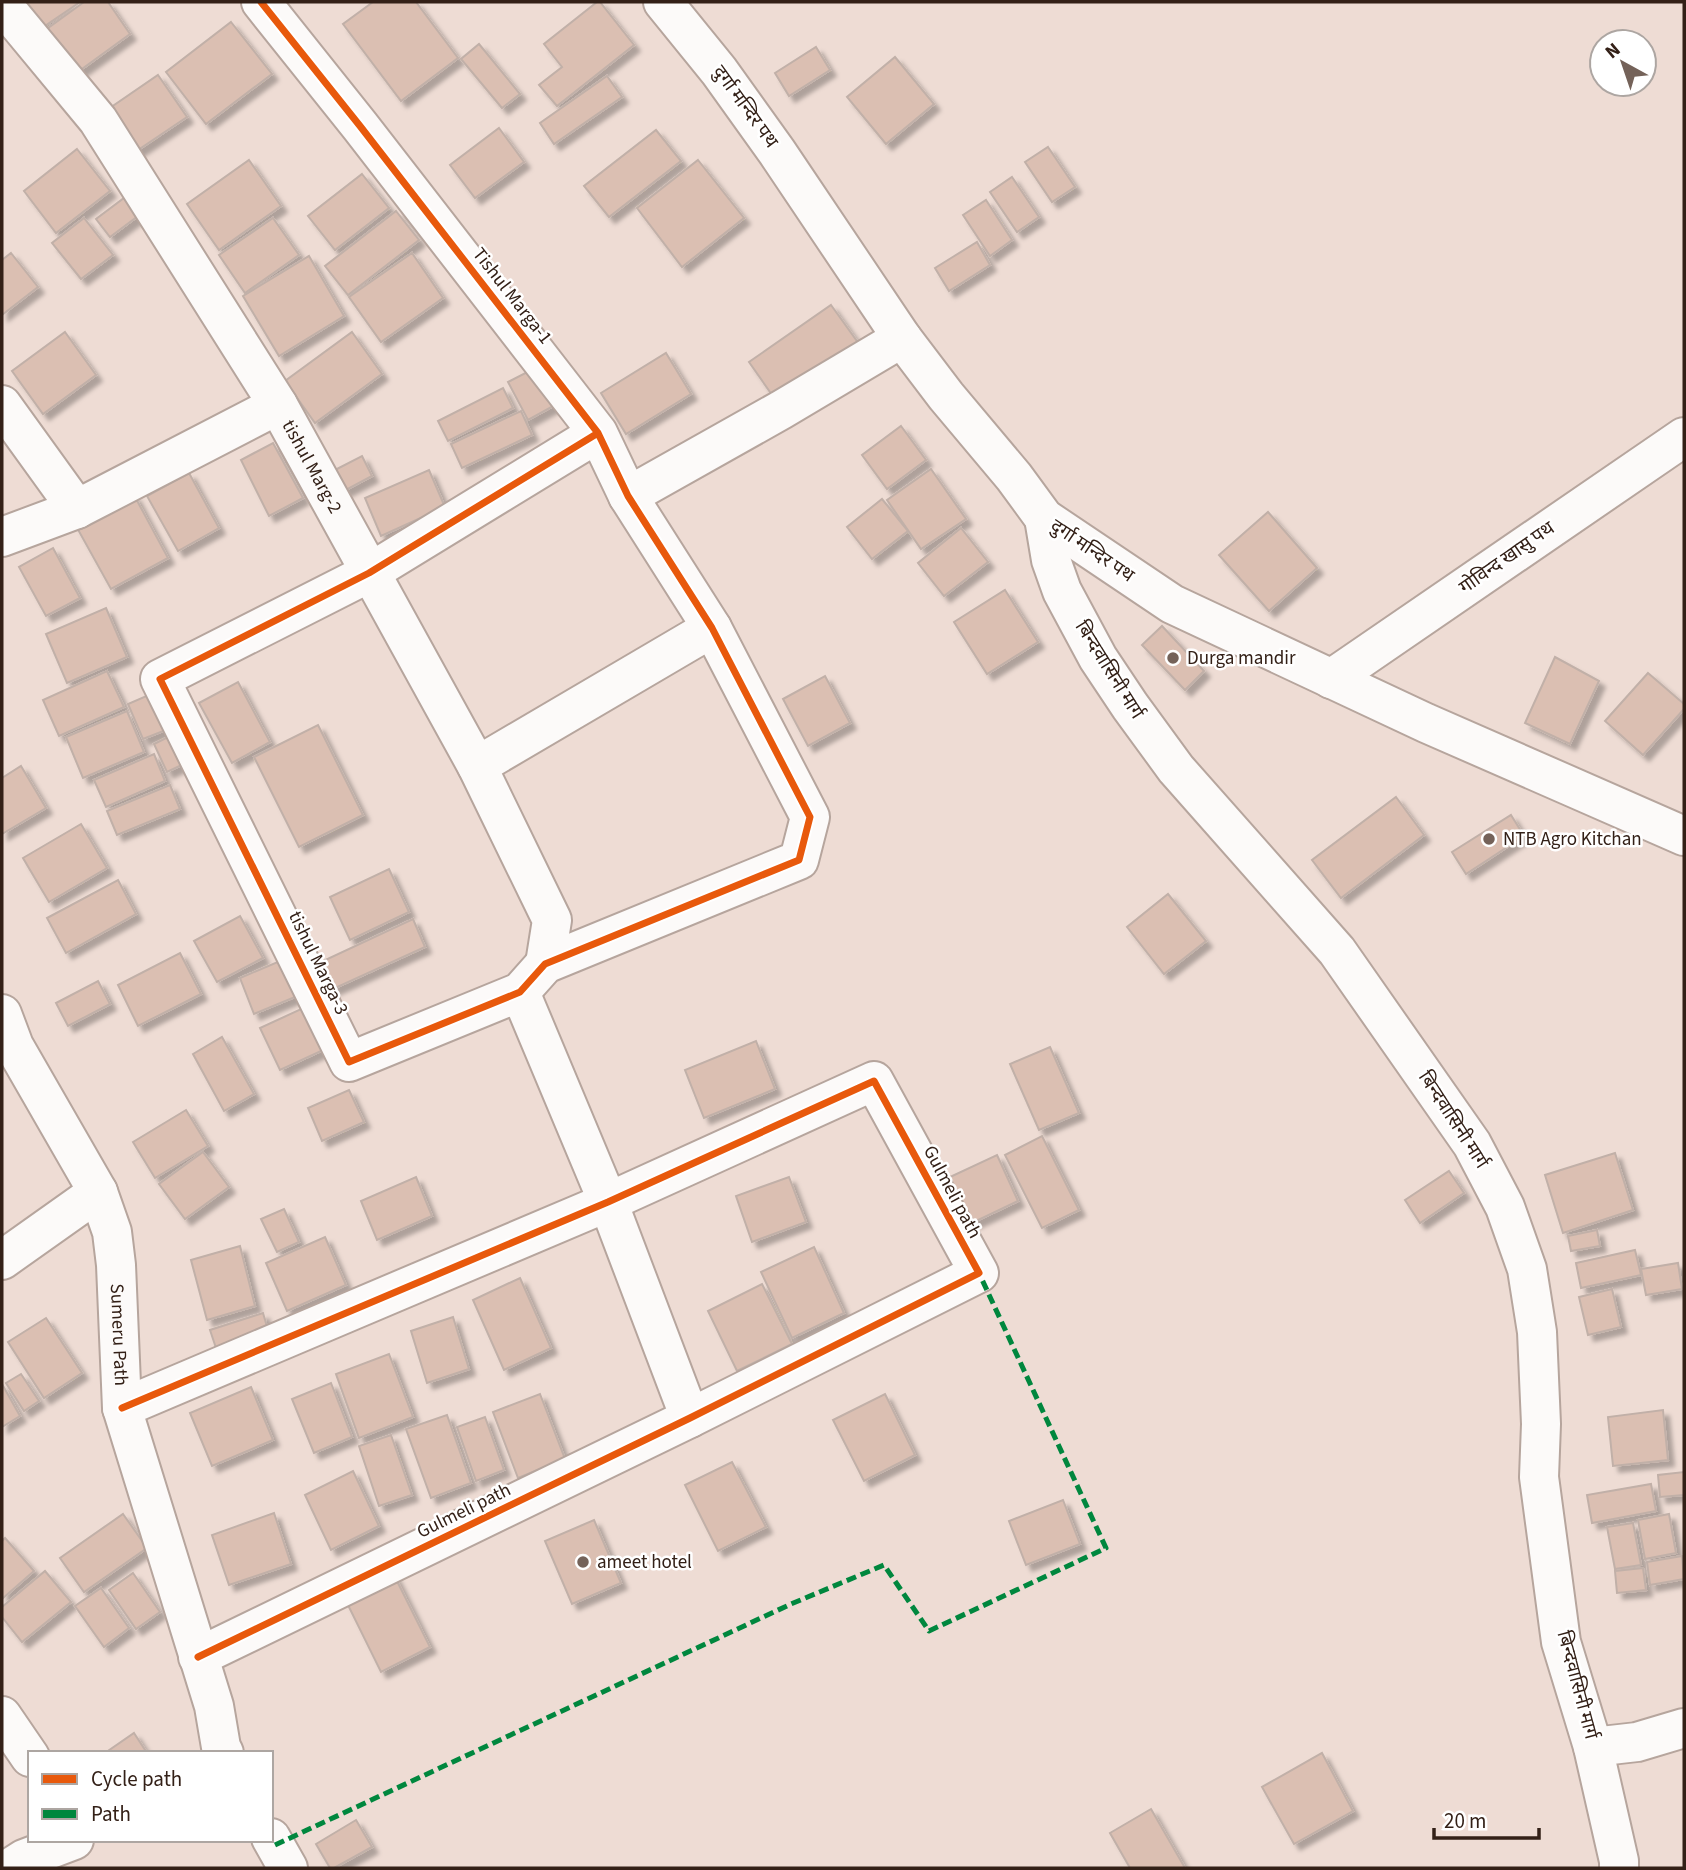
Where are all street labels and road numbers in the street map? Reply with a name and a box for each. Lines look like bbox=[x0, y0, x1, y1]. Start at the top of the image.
street label: दुर्गा मन्दिर पथ bbox=[706, 60, 785, 155]
street label: Tishul Marga-1 bbox=[466, 242, 558, 350]
street label: tishul Marg-2 bbox=[275, 415, 349, 518]
street label: दुर्गा मन्दिर पथ bbox=[1045, 513, 1140, 590]
street label: गोविन्द खासु पथ bbox=[1454, 515, 1561, 601]
street label: बिन्दवासिनी मार्ग bbox=[1068, 616, 1150, 725]
street label: tishul Marga-3 bbox=[281, 907, 355, 1019]
street label: बिन्दवासिनी मार्ग bbox=[1411, 1066, 1495, 1175]
street label: Gulmeli path bbox=[916, 1141, 988, 1243]
street label: Sumeru Path bbox=[103, 1283, 135, 1386]
street label: Gulmeli path bbox=[412, 1477, 516, 1545]
street label: बिन्दवासिनी मार्ग bbox=[1550, 1628, 1605, 1743]

